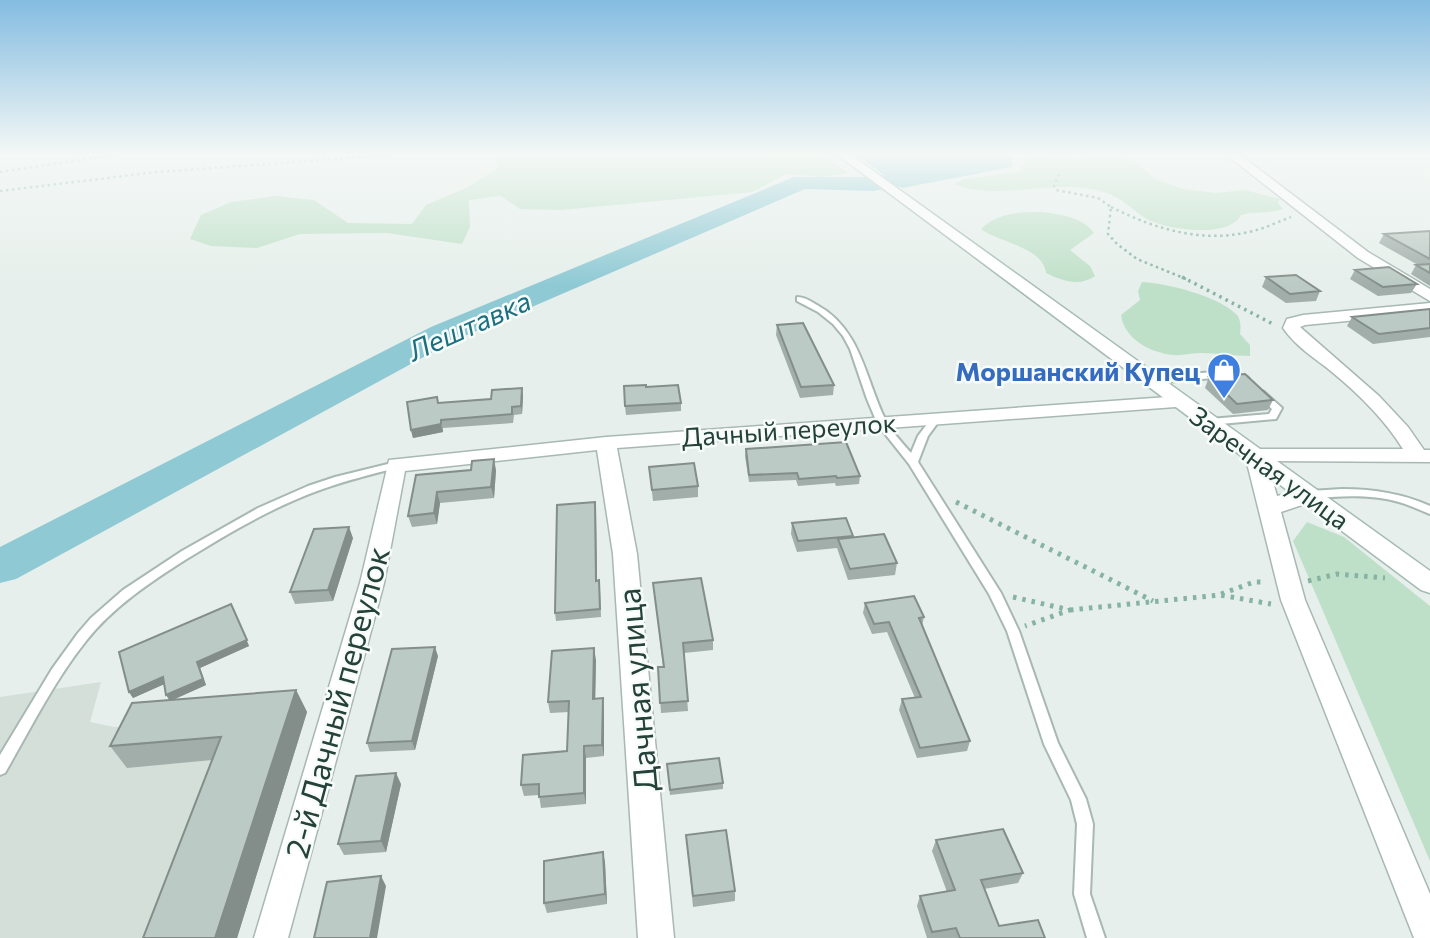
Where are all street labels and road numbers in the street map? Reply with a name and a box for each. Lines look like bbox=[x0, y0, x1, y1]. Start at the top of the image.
street label: Заречная улица bbox=[1184, 399, 1356, 535]
street label: Дачный переулок bbox=[680, 406, 898, 452]
street label: 2-й Дачный переулок bbox=[275, 542, 397, 862]
street label: Дачная улица bbox=[607, 587, 665, 793]

